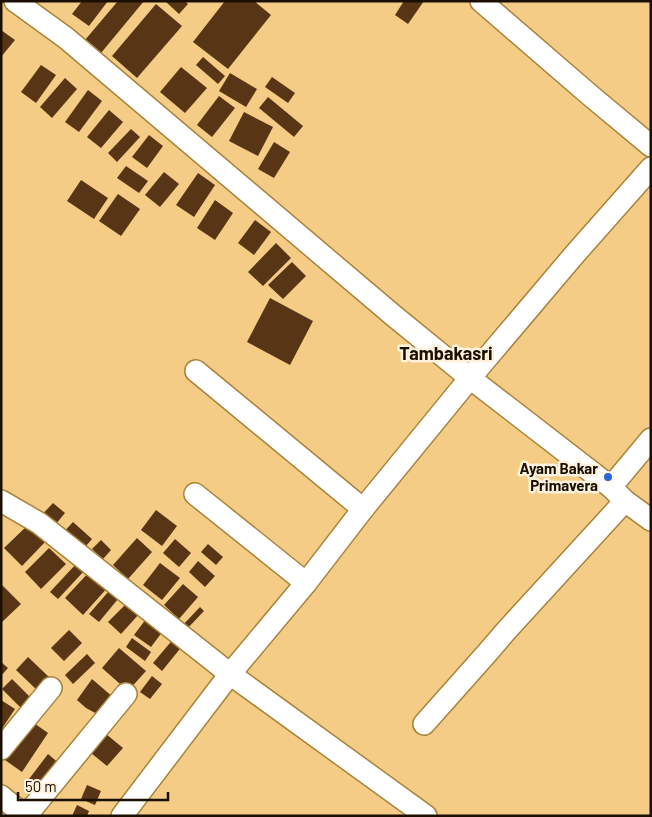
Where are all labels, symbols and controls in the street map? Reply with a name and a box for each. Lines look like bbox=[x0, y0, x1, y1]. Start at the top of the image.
district label: Tambakasri bbox=[399, 342, 493, 364]
place label: Ayam Bakar Primavera bbox=[520, 459, 598, 494]
marker: Ayam Bakar Primavera bbox=[602, 471, 614, 483]
scale bar bbox=[18, 770, 168, 802]
text: 50 m bbox=[25, 777, 57, 795]

